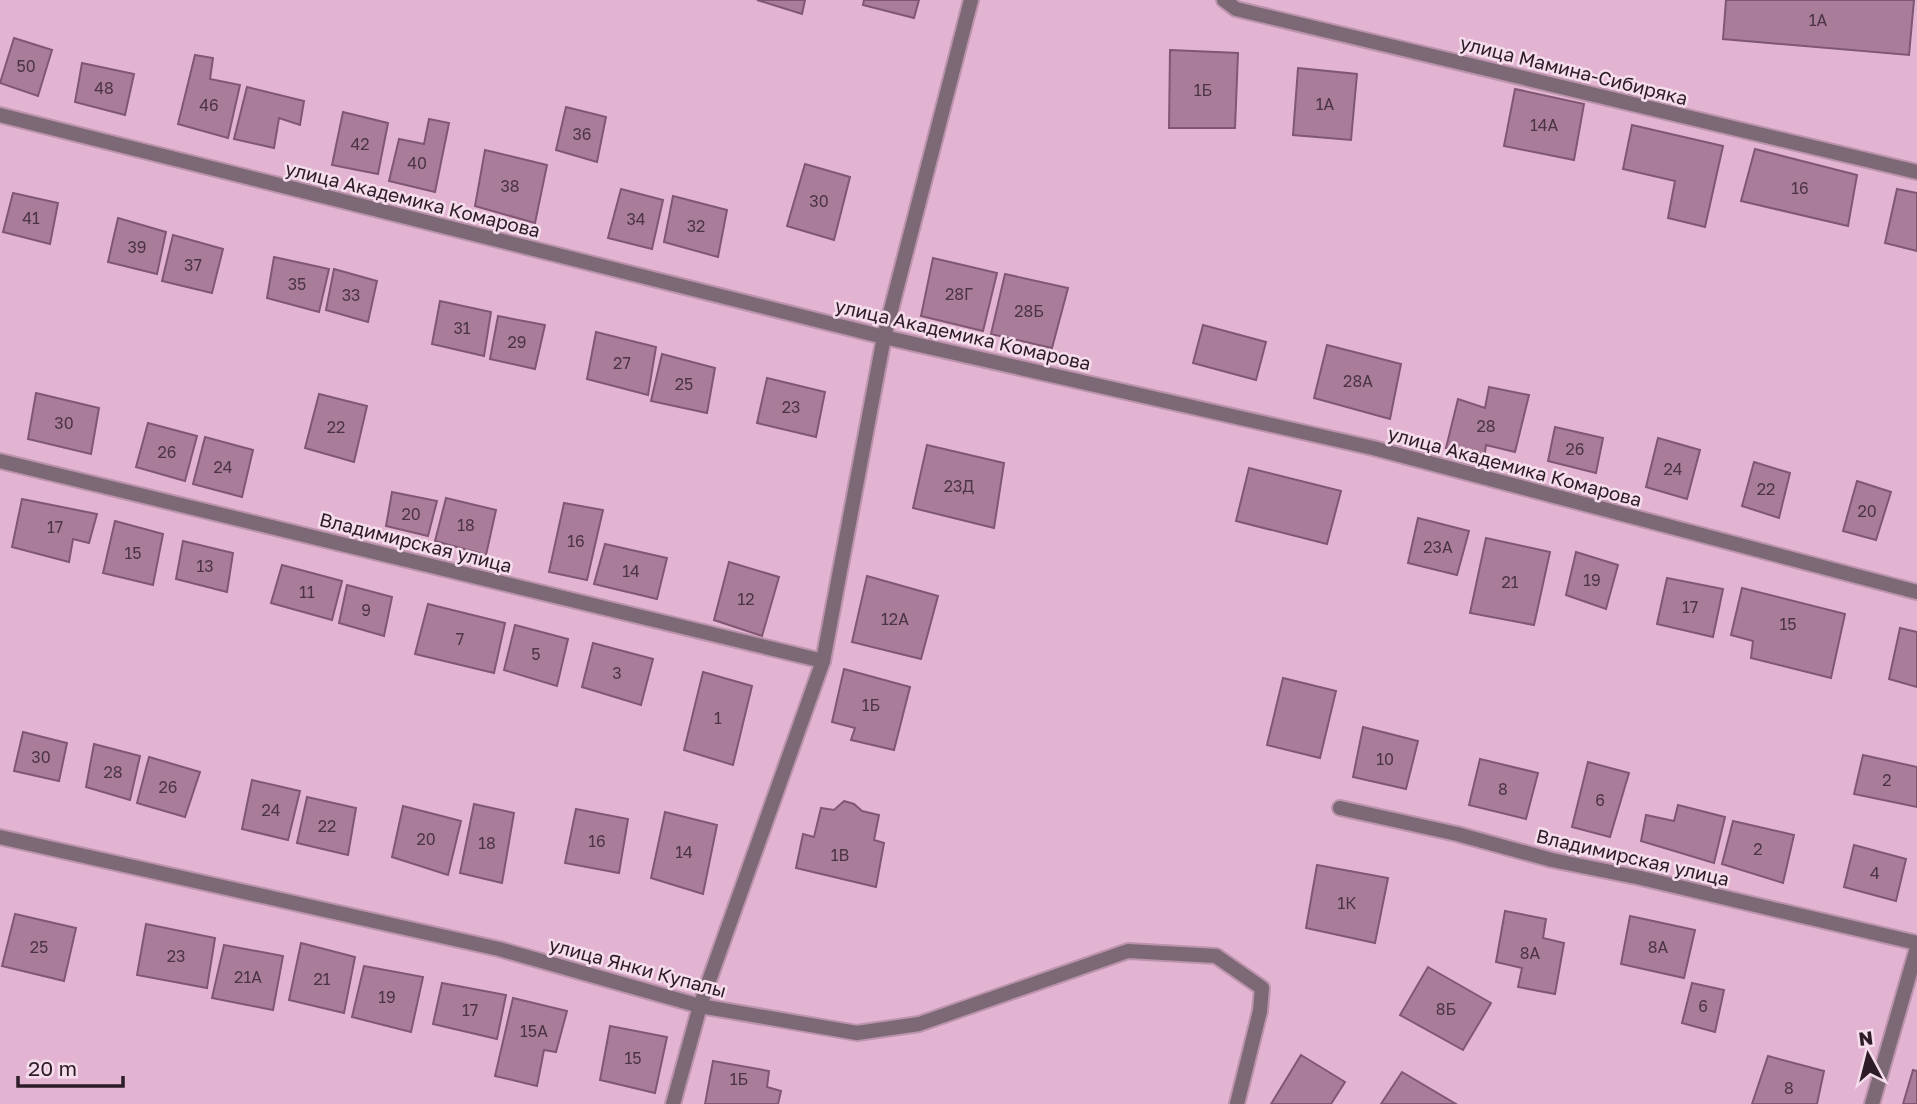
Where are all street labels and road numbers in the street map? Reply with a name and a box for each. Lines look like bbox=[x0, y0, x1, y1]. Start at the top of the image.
street label: улица Мамина-Сибиряка bbox=[1458, 31, 1690, 109]
street label: улица Академика Комарова bbox=[283, 156, 543, 242]
street label: улица Академика Комарова bbox=[833, 293, 1093, 375]
street label: улица Академика Комарова bbox=[1386, 421, 1644, 511]
street label: Владимирская улица bbox=[317, 507, 515, 577]
street label: Владимирская улица bbox=[1534, 824, 1732, 890]
street label: улица Янки Купалы bbox=[547, 932, 729, 1002]

